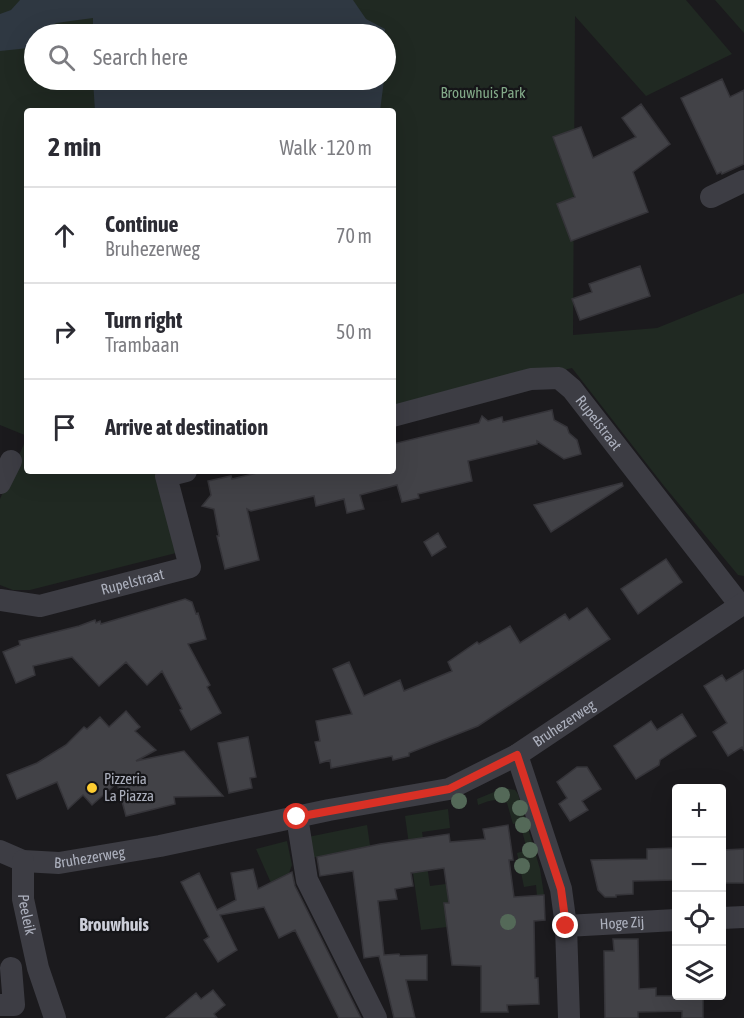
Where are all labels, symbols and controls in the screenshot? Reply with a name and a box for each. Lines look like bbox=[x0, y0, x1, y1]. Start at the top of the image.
search box bbox=[24, 24, 396, 90]
icon: search bbox=[45, 41, 78, 74]
text: Search here bbox=[93, 44, 188, 70]
park label: Brouwhuis Park bbox=[440, 84, 526, 101]
text: 2 min bbox=[48, 132, 101, 162]
text: Walk · 120 m bbox=[280, 136, 372, 159]
text: Continue bbox=[105, 211, 179, 237]
icon: ahead bbox=[48, 219, 81, 252]
text: 70 m bbox=[336, 224, 372, 247]
text: Bruhezerweg bbox=[105, 237, 200, 260]
text: Turn right bbox=[105, 307, 182, 333]
icon: right bbox=[48, 315, 81, 348]
text: 50 m bbox=[336, 320, 372, 343]
text: Trambaan bbox=[105, 333, 180, 356]
street label: Rupelstraat bbox=[572, 392, 625, 453]
icon: arrive bbox=[48, 411, 81, 444]
text: Arrive at destination bbox=[105, 414, 268, 440]
street label: Rupelstraat bbox=[99, 565, 166, 598]
street label: Bruhezerweg bbox=[529, 696, 599, 750]
place label: Pizzeria La Piazza bbox=[104, 770, 154, 804]
marker: Pizzeria La Piazza bbox=[85, 781, 99, 795]
map controls bbox=[672, 784, 726, 1000]
button: + bbox=[672, 784, 726, 838]
route start bbox=[283, 803, 309, 829]
button: − bbox=[672, 838, 726, 892]
street label: Bruhezerweg bbox=[54, 843, 127, 871]
button: locate bbox=[672, 892, 726, 946]
street label: Peeleik bbox=[15, 894, 40, 937]
route end bbox=[552, 912, 578, 938]
street label: Hoge Zij bbox=[599, 913, 645, 932]
district label: Brouwhuis bbox=[79, 914, 149, 935]
button: layers bbox=[672, 946, 726, 1000]

